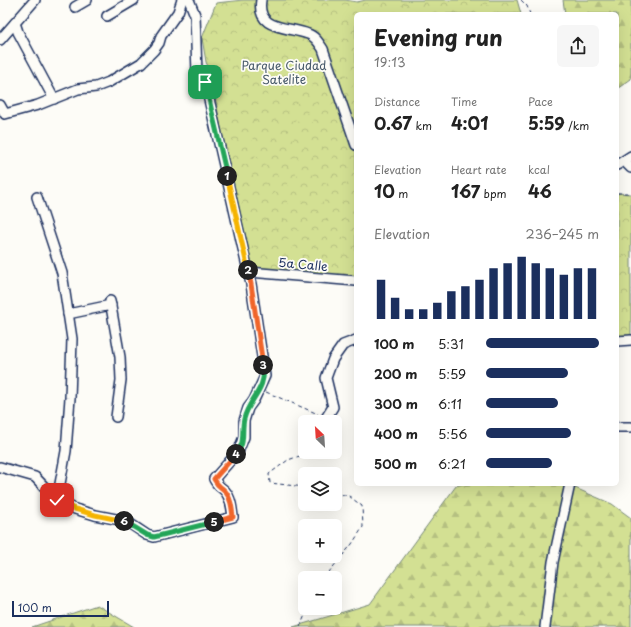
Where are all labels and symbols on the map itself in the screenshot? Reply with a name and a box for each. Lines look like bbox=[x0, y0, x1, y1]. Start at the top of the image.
park label: Parque Ciudad Satelite bbox=[241, 56, 327, 88]
pin bbox=[188, 65, 222, 99]
pin: 1 bbox=[217, 166, 237, 186]
street label: 5a Calle bbox=[278, 253, 329, 275]
pin: 2 bbox=[238, 260, 258, 280]
pin: 3 bbox=[253, 355, 273, 375]
north arrow bbox=[298, 415, 342, 459]
pin: 4 bbox=[226, 444, 246, 464]
pin bbox=[40, 483, 74, 517]
pin: 6 bbox=[114, 511, 134, 531]
pin: 5 bbox=[204, 512, 224, 532]
scale bar bbox=[12, 599, 109, 618]

